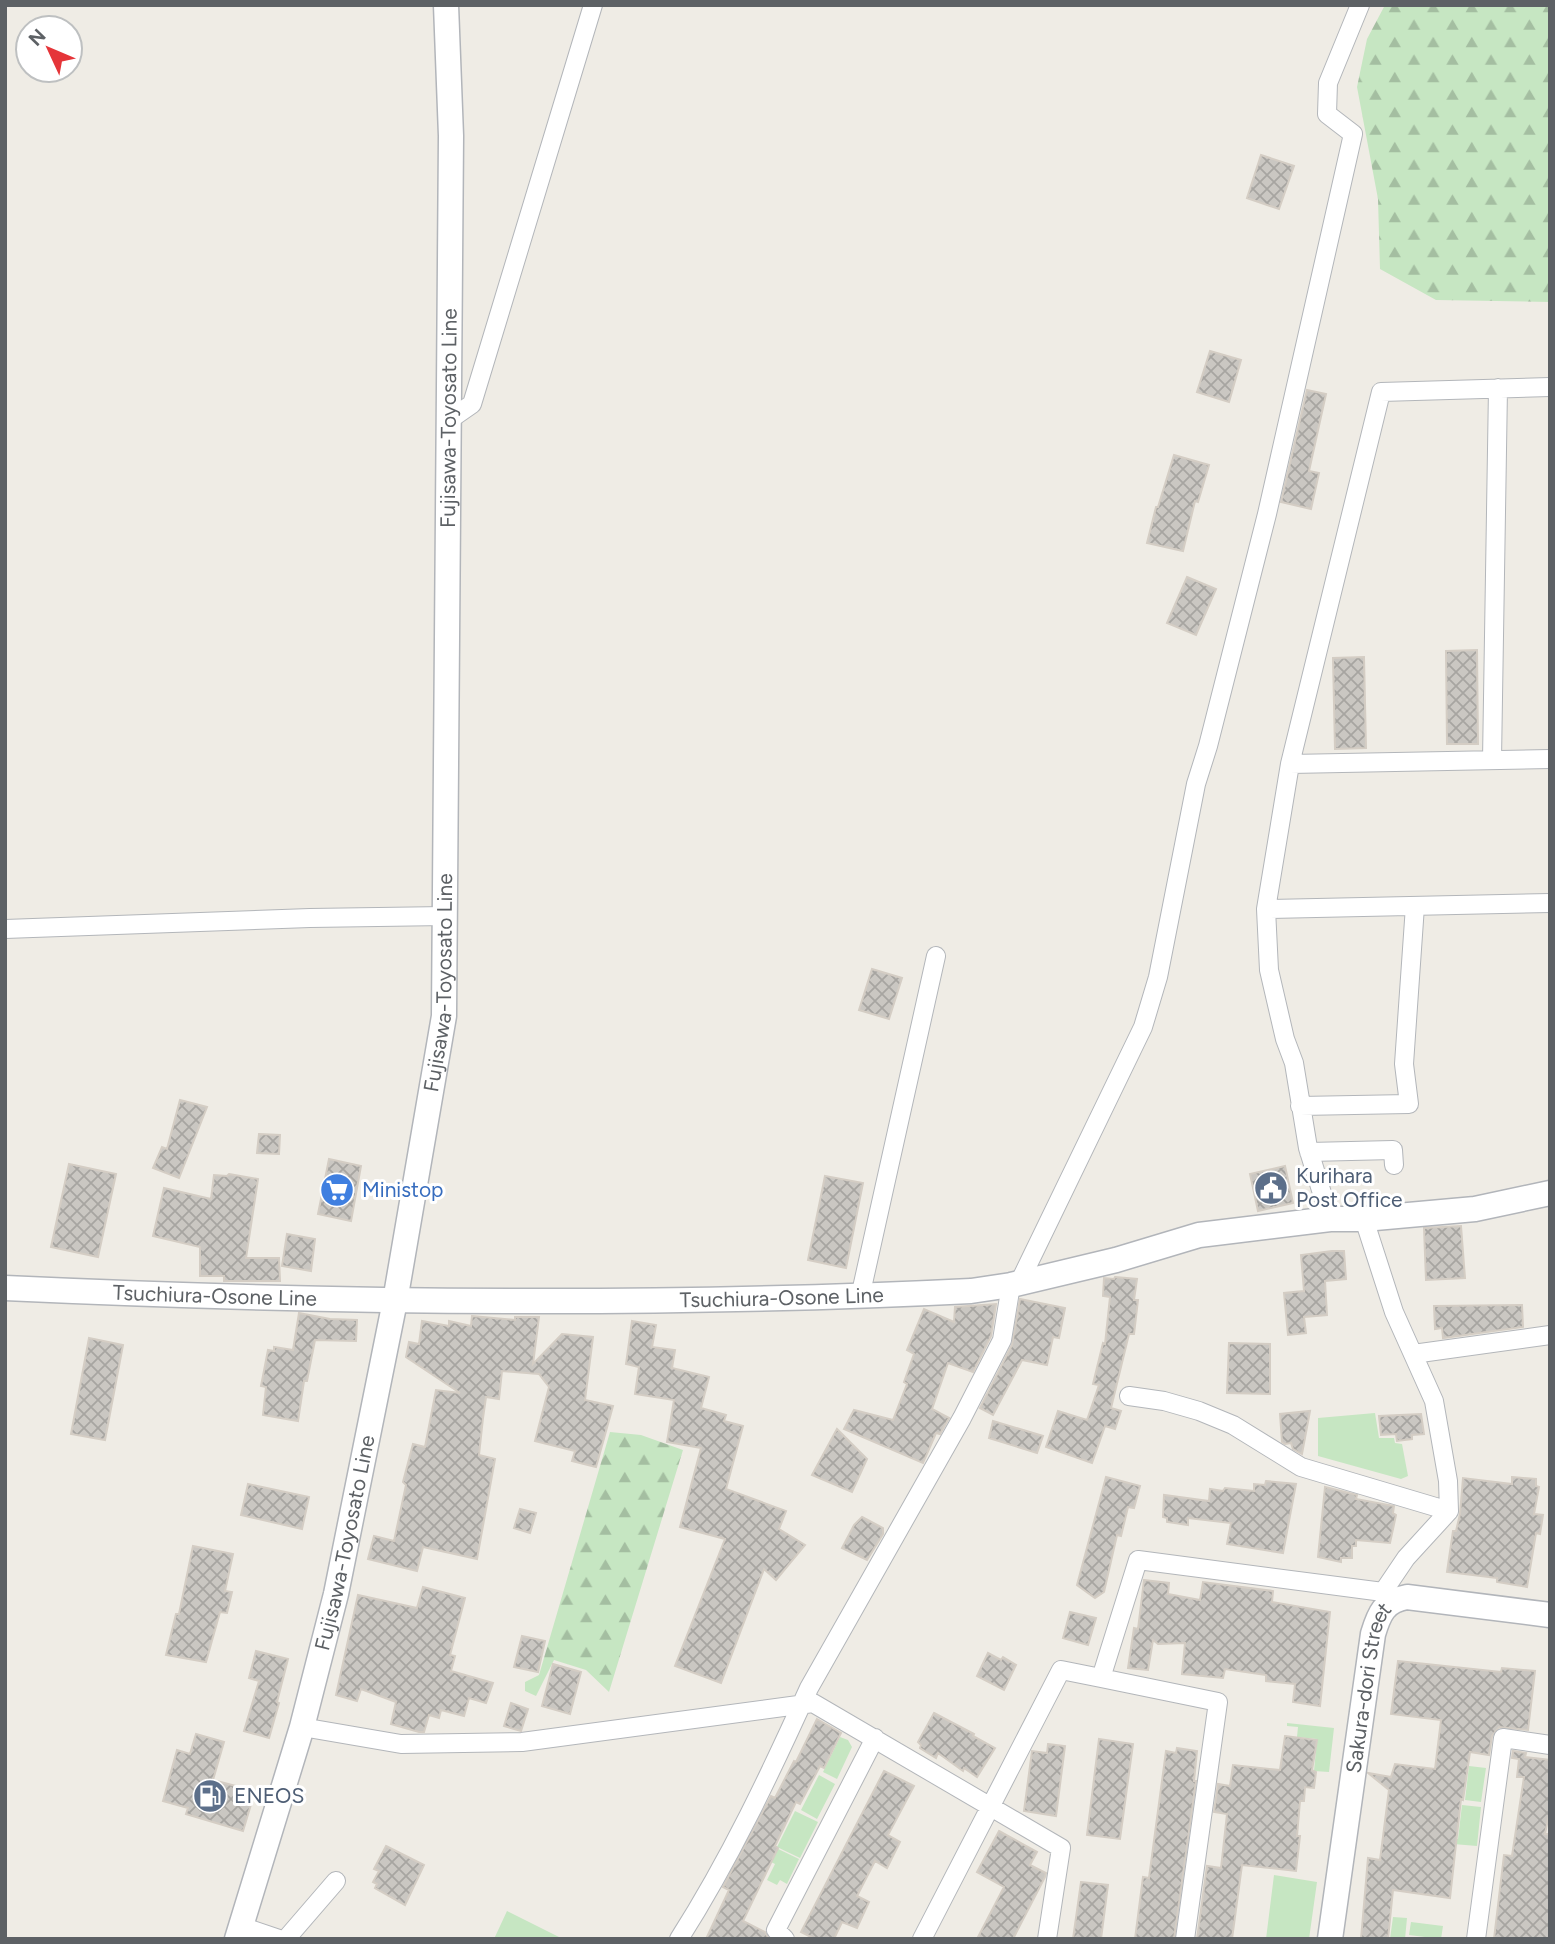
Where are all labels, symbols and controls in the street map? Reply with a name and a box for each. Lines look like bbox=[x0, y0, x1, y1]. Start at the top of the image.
north arrow bbox=[14, 14, 84, 84]
text: N bbox=[24, 24, 51, 51]
street label: Fujisawa-Toyosato Line bbox=[435, 308, 462, 528]
street label: Fujisawa-Toyosato Line bbox=[418, 873, 457, 1094]
place label: Kurihara Post Office bbox=[1296, 1163, 1403, 1212]
public building icon: Kurihara Post Office bbox=[1252, 1169, 1290, 1207]
supermarket icon: Ministop bbox=[318, 1171, 356, 1209]
place label: Ministop bbox=[362, 1177, 444, 1202]
street label: Tsuchiura-Osone Line bbox=[112, 1280, 317, 1311]
street label: Tsuchiura-Osone Line bbox=[680, 1282, 884, 1312]
street label: Fujisawa-Toyosato Line bbox=[309, 1433, 380, 1653]
street label: Sakura-dori Street bbox=[1341, 1597, 1396, 1775]
fuel station icon: ENEOS bbox=[191, 1777, 229, 1815]
place label: ENEOS bbox=[234, 1783, 304, 1808]

